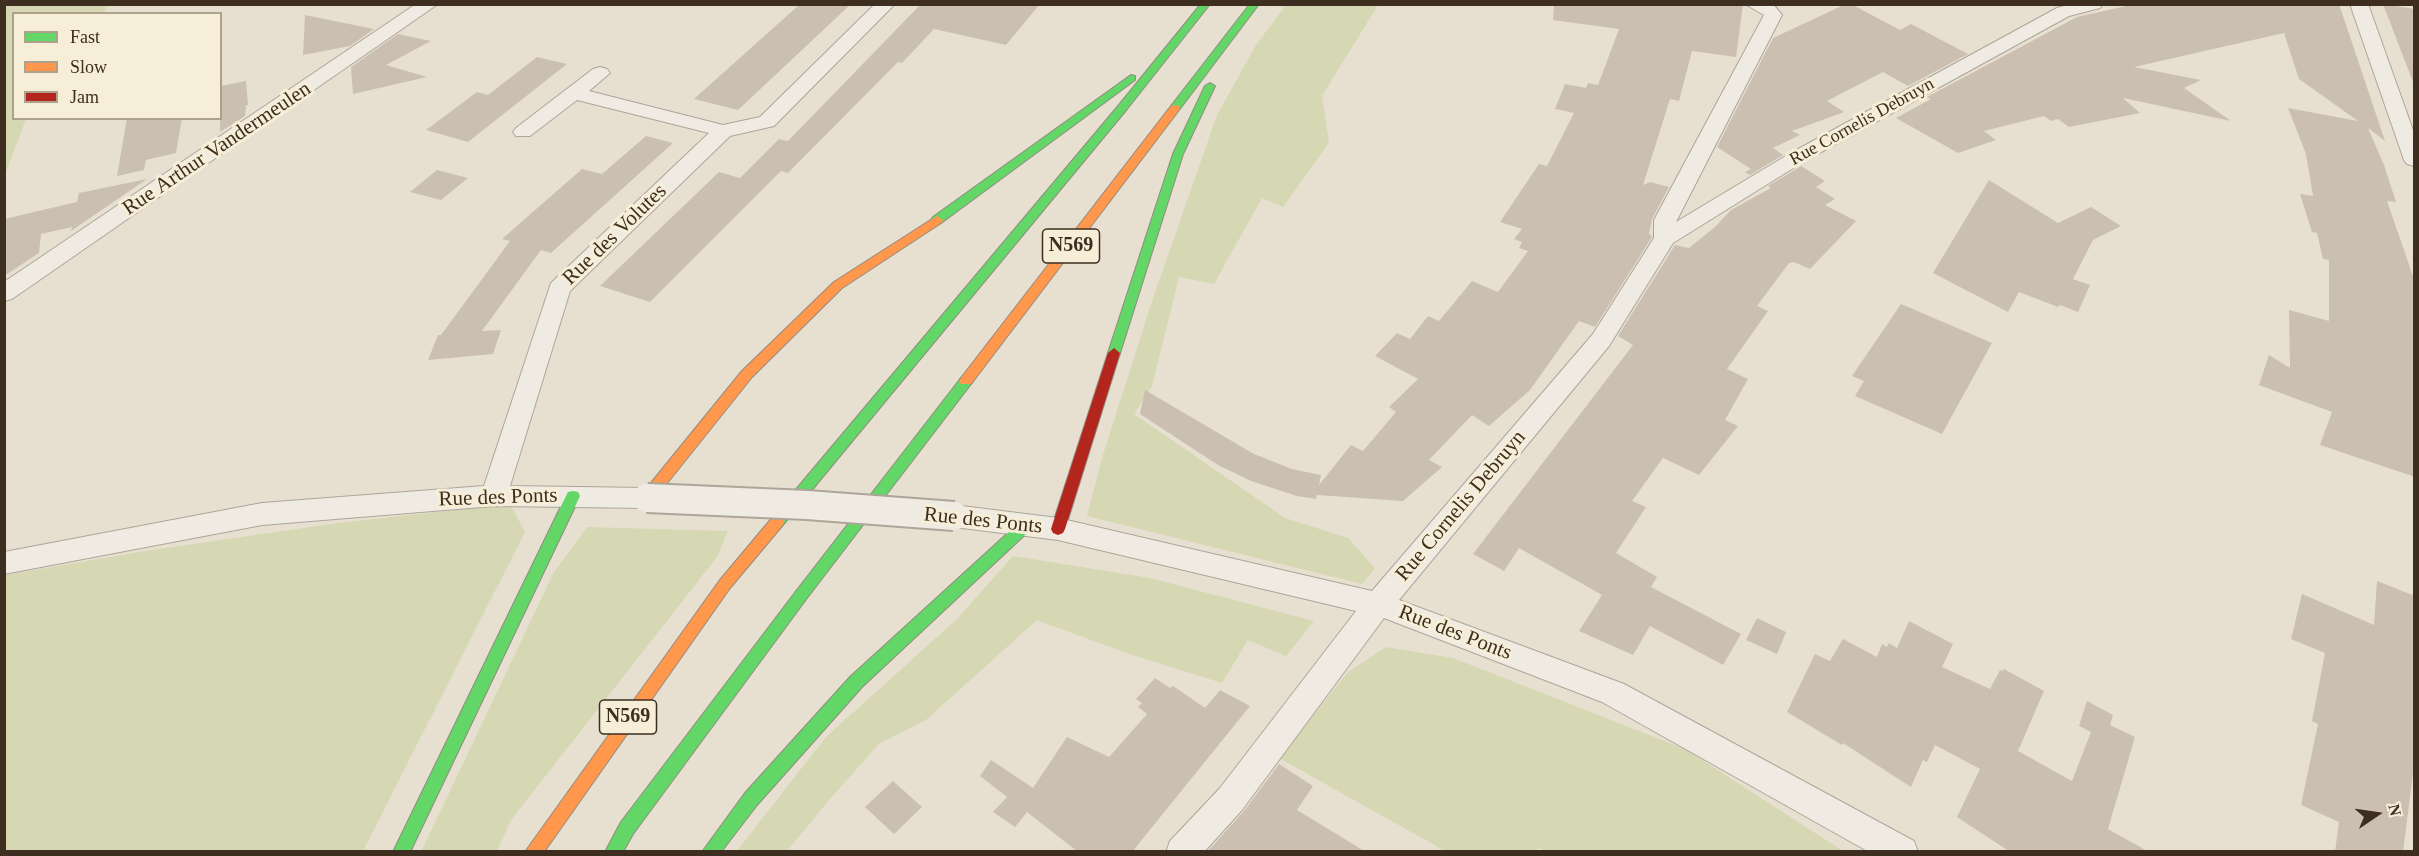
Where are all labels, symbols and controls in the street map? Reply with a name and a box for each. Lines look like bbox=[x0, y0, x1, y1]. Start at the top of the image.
legend bbox=[12, 12, 222, 120]
text: Fast bbox=[70, 27, 100, 47]
text: Slow bbox=[70, 57, 107, 77]
street label: Rue Cornelis Debruyn bbox=[1786, 73, 1938, 171]
street label: Rue Arthur Vandermeulen bbox=[118, 77, 316, 221]
text: Jam bbox=[70, 87, 99, 107]
street label: Rue des Volutes bbox=[558, 179, 672, 291]
road number: N569 bbox=[1042, 229, 1100, 263]
street label: Rue Cornelis Debruyn bbox=[1391, 426, 1531, 586]
street label: Rue des Ponts bbox=[438, 483, 558, 513]
street label: Rue des Ponts bbox=[923, 502, 1043, 540]
street label: Rue des Ponts bbox=[1395, 600, 1515, 666]
road number: N569 bbox=[600, 700, 656, 734]
north arrow bbox=[2347, 784, 2407, 844]
text: N bbox=[2385, 802, 2405, 817]

